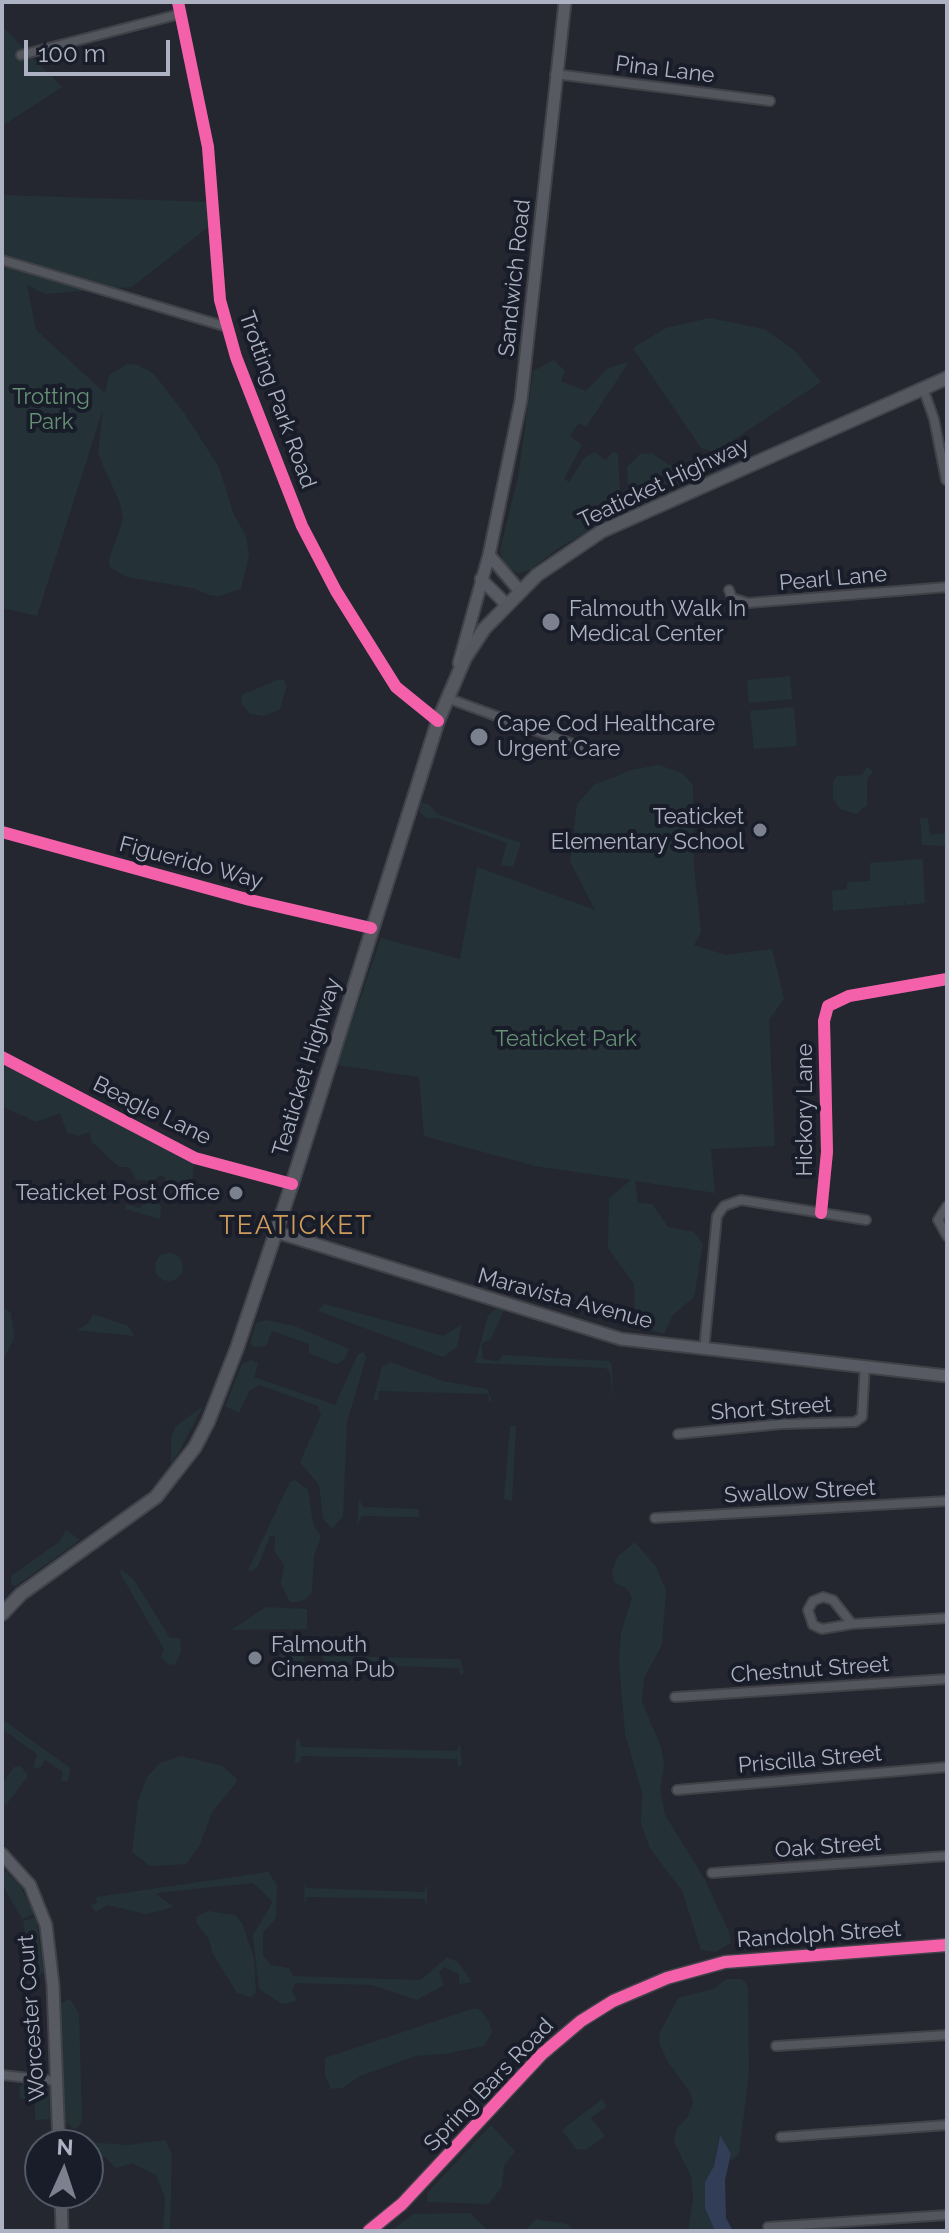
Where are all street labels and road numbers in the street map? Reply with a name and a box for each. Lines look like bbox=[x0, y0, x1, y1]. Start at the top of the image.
street label: Pina Lane bbox=[614, 51, 716, 89]
street label: Sandwich Road bbox=[494, 198, 536, 358]
street label: Trotting Park Road bbox=[233, 308, 321, 492]
street label: Teaticket Highway bbox=[574, 432, 754, 534]
street label: Pearl Lane bbox=[778, 561, 888, 597]
street label: Figuerido Way bbox=[116, 831, 266, 895]
street label: Teaticket Highway bbox=[267, 975, 347, 1159]
street label: Hickory Lane bbox=[792, 1043, 818, 1177]
street label: Beagle Lane bbox=[89, 1071, 215, 1151]
street label: Maravista Avenue bbox=[475, 1263, 655, 1335]
street label: Short Street bbox=[710, 1392, 832, 1426]
street label: Swallow Street bbox=[724, 1475, 876, 1509]
street label: Chestnut Street bbox=[730, 1651, 890, 1689]
street label: Priscilla Street bbox=[737, 1741, 883, 1779]
street label: Oak Street bbox=[774, 1830, 882, 1864]
street label: Randolph Street bbox=[736, 1916, 902, 1954]
street label: Worcester Court bbox=[13, 1934, 51, 2102]
street label: Spring Bars Road bbox=[419, 2013, 559, 2157]

